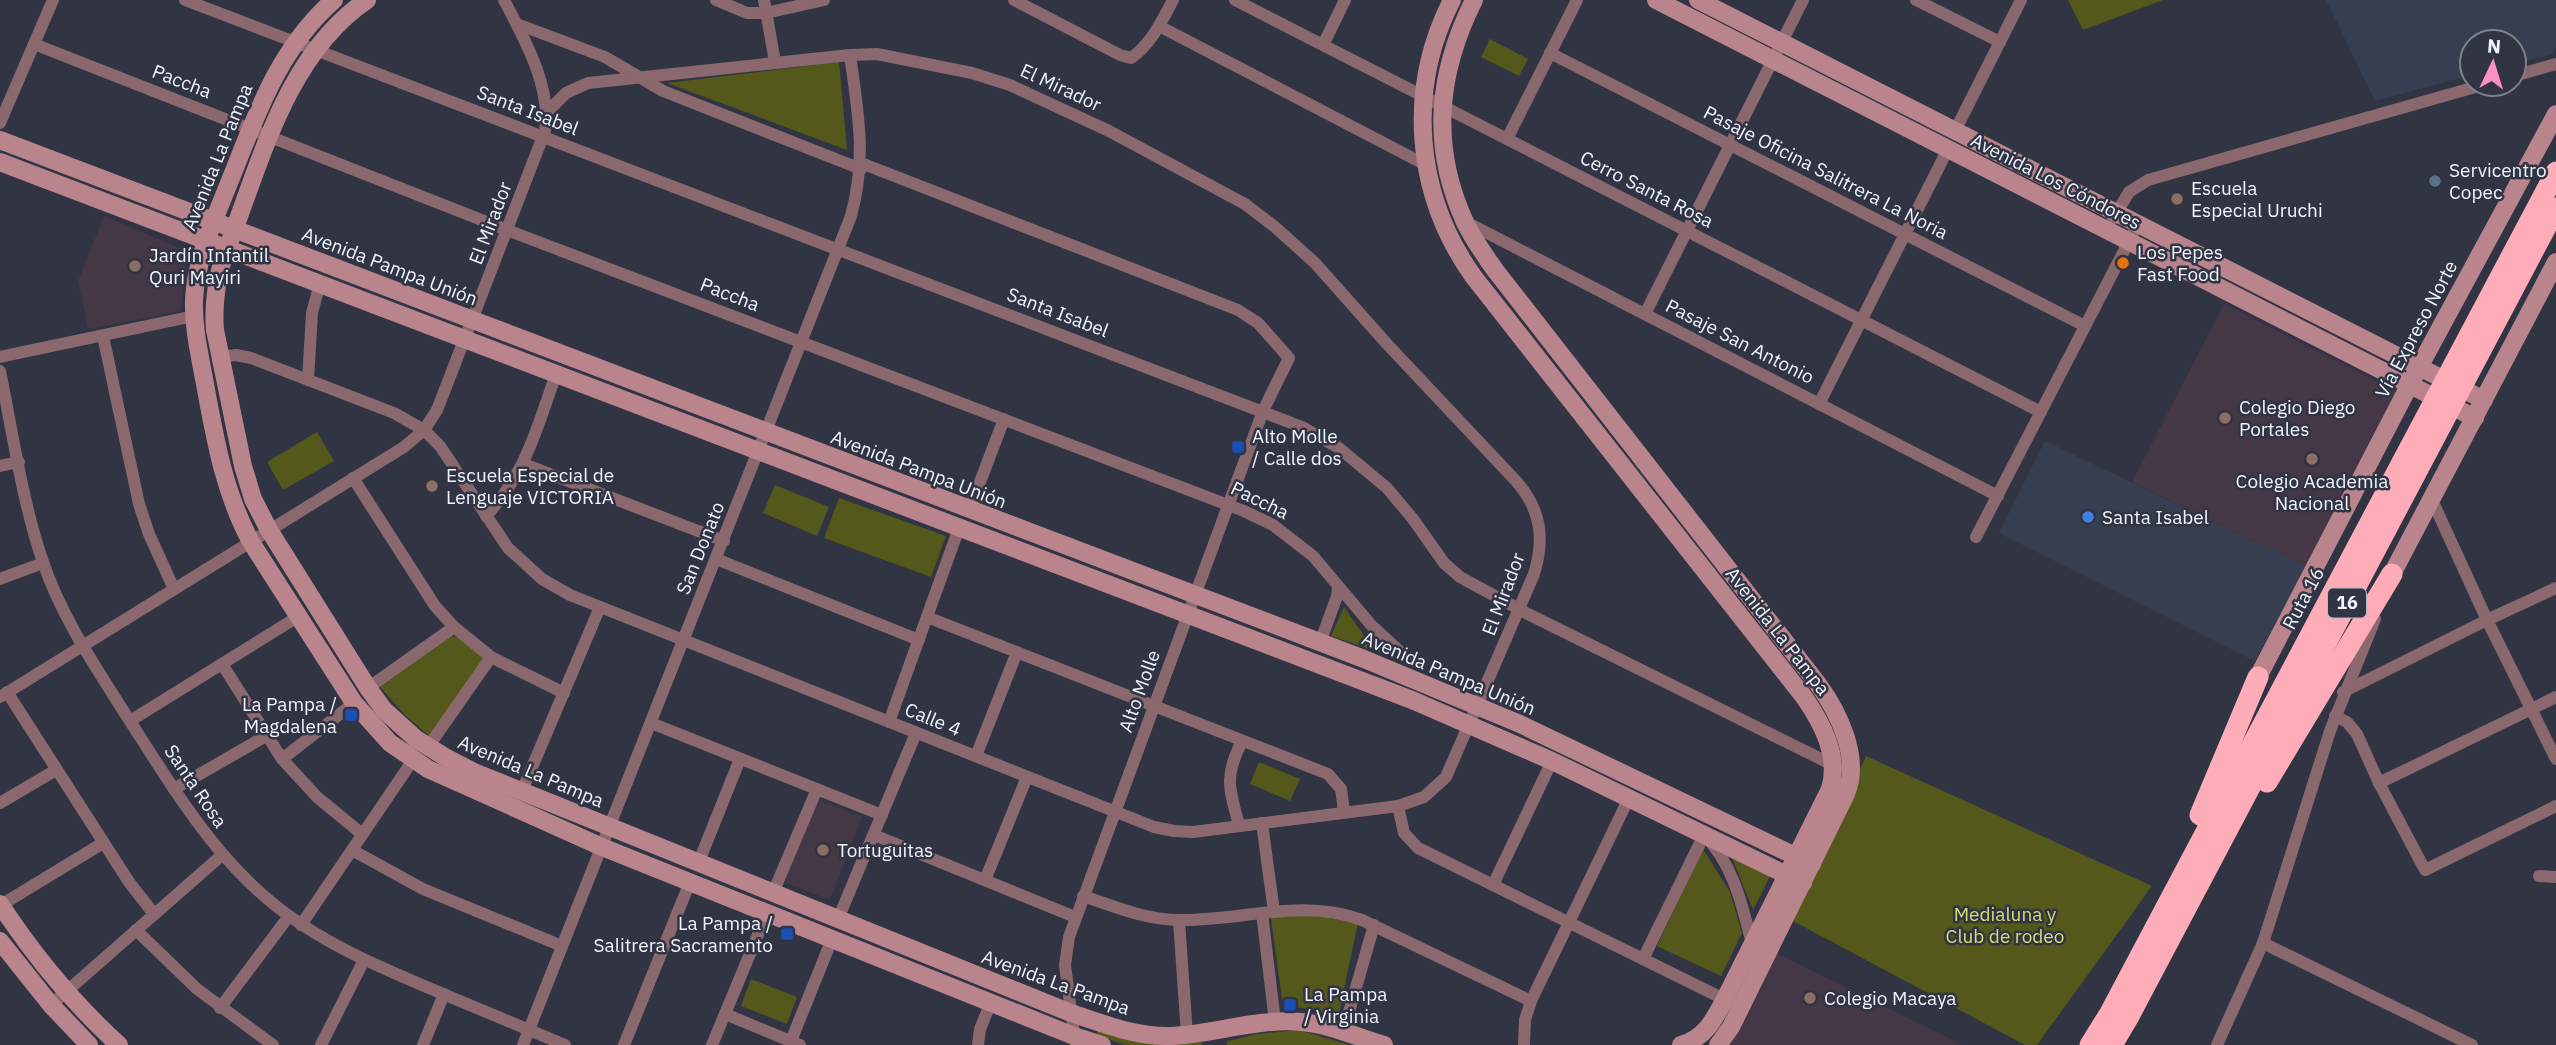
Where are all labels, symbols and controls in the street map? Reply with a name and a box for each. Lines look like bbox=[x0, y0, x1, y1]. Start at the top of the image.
north arrow bbox=[2458, 28, 2528, 98]
text: N bbox=[2486, 34, 2502, 58]
street label: El Mirador bbox=[1017, 58, 1105, 116]
street label: Paccha bbox=[149, 59, 215, 103]
street label: Avenida La Pampa bbox=[177, 80, 257, 234]
street label: Santa Isabel bbox=[474, 80, 582, 140]
street label: Pasaje Oficina Salitrera La Noria bbox=[1700, 100, 1952, 244]
street label: Avenida Los Cóndores bbox=[1967, 128, 2145, 234]
street label: Cerro Santa Rosa bbox=[1576, 145, 1718, 233]
place label: Servicentro Copec bbox=[2449, 158, 2547, 204]
marker: Servicentro Copec bbox=[2427, 173, 2443, 189]
place label: Escuela Especial Uruchi bbox=[2191, 176, 2323, 222]
street label: El Mirador bbox=[463, 178, 517, 268]
marker: Escuela Especial Uruchi bbox=[2169, 191, 2185, 207]
street label: Avenida Pampa Unión bbox=[299, 221, 481, 311]
place label: Los Pepes Fast Food bbox=[2137, 240, 2223, 286]
place label: Jardín Infantil Quri Mayiri bbox=[149, 243, 269, 289]
marker: Los Pepes Fast Food bbox=[2115, 255, 2131, 271]
street label: Vía Expreso Norte bbox=[2370, 256, 2462, 402]
marker: Jardín Infantil Quri Mayiri bbox=[127, 258, 143, 274]
street label: Paccha bbox=[697, 272, 763, 316]
street label: Santa Isabel bbox=[1004, 282, 1112, 342]
street label: Pasaje San Antonio bbox=[1662, 293, 1818, 389]
place label: Colegio Diego Portales bbox=[2239, 395, 2355, 441]
marker: Colegio Diego Portales bbox=[2217, 410, 2233, 426]
street label: Avenida Pampa Unión bbox=[828, 424, 1010, 514]
place label: Alto Molle / Calle dos bbox=[1252, 424, 1342, 470]
marker: Alto Molle / Calle dos bbox=[1230, 439, 1246, 455]
marker: Colegio Academia Nacional bbox=[2304, 451, 2320, 467]
place label: Escuela Especial de Lenguaje VICTORIA bbox=[446, 463, 614, 509]
place label: Colegio Academia Nacional bbox=[2236, 469, 2388, 515]
street label: Paccha bbox=[1227, 476, 1293, 524]
marker: Escuela Especial de Lenguaje VICTORIA bbox=[424, 478, 440, 494]
street label: San Donato bbox=[671, 498, 729, 598]
place label: Santa Isabel bbox=[2102, 505, 2209, 529]
marker: Santa Isabel bbox=[2080, 509, 2096, 525]
street label: El Mirador bbox=[1476, 549, 1530, 639]
street label: Avenida La Pampa bbox=[1721, 562, 1835, 700]
street label: Ruta 16 bbox=[2277, 563, 2329, 633]
road number: 16 bbox=[2328, 588, 2366, 618]
street label: Avenida Pampa Unión bbox=[1359, 626, 1539, 720]
street label: Alto Molle bbox=[1113, 647, 1165, 735]
place label: La Pampa / Magdalena bbox=[242, 692, 337, 738]
street label: Calle 4 bbox=[901, 697, 965, 741]
marker: La Pampa / Magdalena bbox=[343, 707, 359, 723]
street label: Avenida La Pampa bbox=[455, 729, 607, 813]
street label: Santa Rosa bbox=[159, 740, 233, 832]
place label: Tortuguitas bbox=[837, 838, 933, 862]
marker: Tortuguitas bbox=[815, 842, 831, 858]
park label: Medialuna y Club de rodeo bbox=[1946, 902, 2064, 948]
place label: La Pampa / Salitrera Sacramento bbox=[594, 911, 773, 957]
marker: La Pampa / Salitrera Sacramento bbox=[779, 926, 795, 942]
street label: Avenida La Pampa bbox=[979, 944, 1133, 1020]
place label: La Pampa / Virginia bbox=[1304, 982, 1387, 1028]
place label: Colegio Macaya bbox=[1824, 986, 1957, 1010]
marker: Colegio Macaya bbox=[1802, 990, 1818, 1006]
marker: La Pampa / Virginia bbox=[1282, 997, 1298, 1013]

